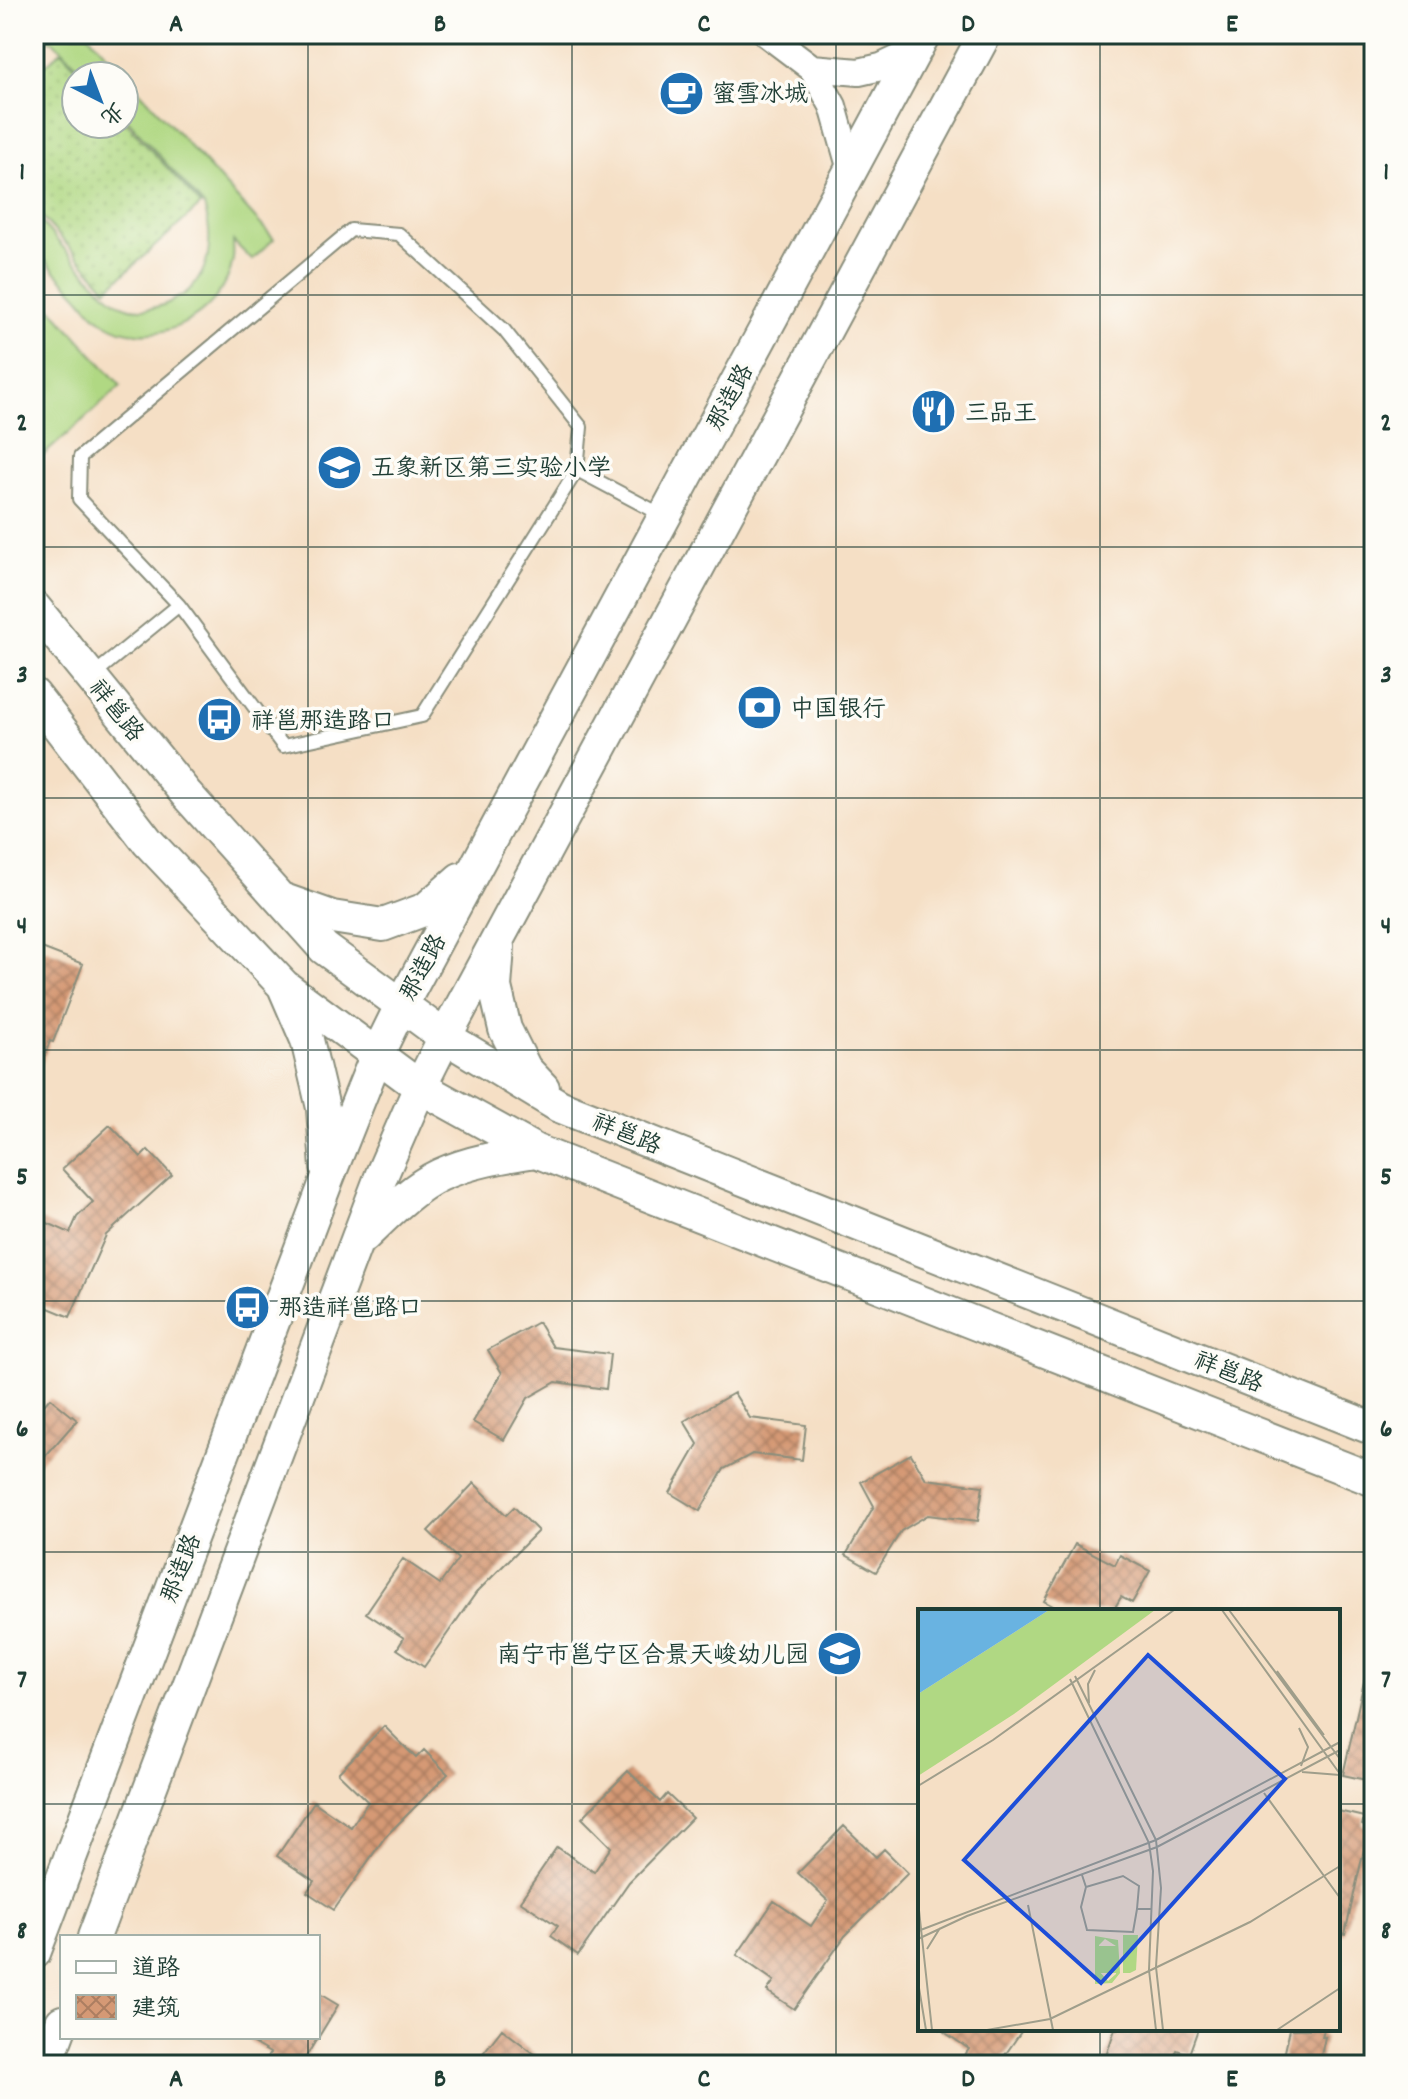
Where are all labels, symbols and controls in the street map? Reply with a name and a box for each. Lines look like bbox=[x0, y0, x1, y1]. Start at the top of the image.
text: A bbox=[169, 7, 183, 44]
text: B bbox=[434, 7, 446, 44]
text: C bbox=[698, 7, 711, 44]
text: D bbox=[961, 7, 975, 44]
text: E bbox=[1226, 7, 1238, 44]
north arrow bbox=[60, 60, 140, 140]
cafe icon: 蜜雪冰城 bbox=[657, 69, 705, 117]
place label: 蜜雪冰城 bbox=[712, 79, 808, 113]
text: 北 bbox=[92, 93, 130, 131]
text: 1 bbox=[19, 155, 25, 192]
text: 1 bbox=[1383, 155, 1389, 192]
street label: 那造路 bbox=[700, 359, 764, 438]
restaurant icon: 三品王 bbox=[910, 388, 958, 436]
place label: 三品王 bbox=[965, 398, 1037, 432]
text: 2 bbox=[16, 406, 28, 443]
text: 2 bbox=[1380, 406, 1392, 443]
school or university icon: 五象新区第三实验小学 bbox=[316, 443, 364, 491]
place label: 五象新区第三实验小学 bbox=[371, 453, 611, 487]
text: 3 bbox=[16, 658, 28, 695]
text: 3 bbox=[1380, 658, 1392, 695]
street label: 祥邕路 bbox=[79, 673, 151, 751]
bank icon: 中国银行 bbox=[735, 684, 783, 732]
place label: 中国银行 bbox=[790, 694, 886, 728]
bus stop icon: 祥邕那造路口 bbox=[196, 696, 244, 744]
place label: 祥邕那造路口 bbox=[251, 706, 395, 740]
text: 4 bbox=[17, 909, 27, 946]
text: 4 bbox=[1381, 909, 1391, 946]
street label: 那造路 bbox=[393, 929, 457, 1008]
street label: 祥邕路 bbox=[586, 1107, 666, 1165]
text: 5 bbox=[16, 1160, 28, 1197]
text: 5 bbox=[1380, 1160, 1392, 1197]
bus stop icon: 那造祥邕路口 bbox=[223, 1283, 271, 1331]
place label: 那造祥邕路口 bbox=[278, 1293, 422, 1327]
street label: 祥邕路 bbox=[1188, 1345, 1268, 1403]
text: 6 bbox=[16, 1412, 28, 1449]
text: 6 bbox=[1380, 1412, 1392, 1449]
street label: 那造路 bbox=[154, 1529, 212, 1609]
inset map bbox=[918, 1609, 1340, 2031]
school or university icon: 南宁市邕宁区合景天峻幼儿园 bbox=[816, 1630, 864, 1678]
place label: 南宁市邕宁区合景天峻幼儿园 bbox=[497, 1640, 809, 1674]
text: 7 bbox=[17, 1663, 27, 1700]
text: 7 bbox=[1381, 1663, 1391, 1700]
text: 8 bbox=[17, 1914, 27, 1951]
text: 8 bbox=[1381, 1914, 1391, 1951]
legend bbox=[60, 1935, 320, 2039]
text: 道路 bbox=[132, 1953, 180, 1987]
text: 建筑 bbox=[132, 1993, 180, 2027]
text: A bbox=[169, 2062, 183, 2099]
text: B bbox=[434, 2062, 446, 2099]
text: C bbox=[698, 2062, 711, 2099]
text: D bbox=[961, 2062, 975, 2099]
text: E bbox=[1226, 2062, 1238, 2099]

